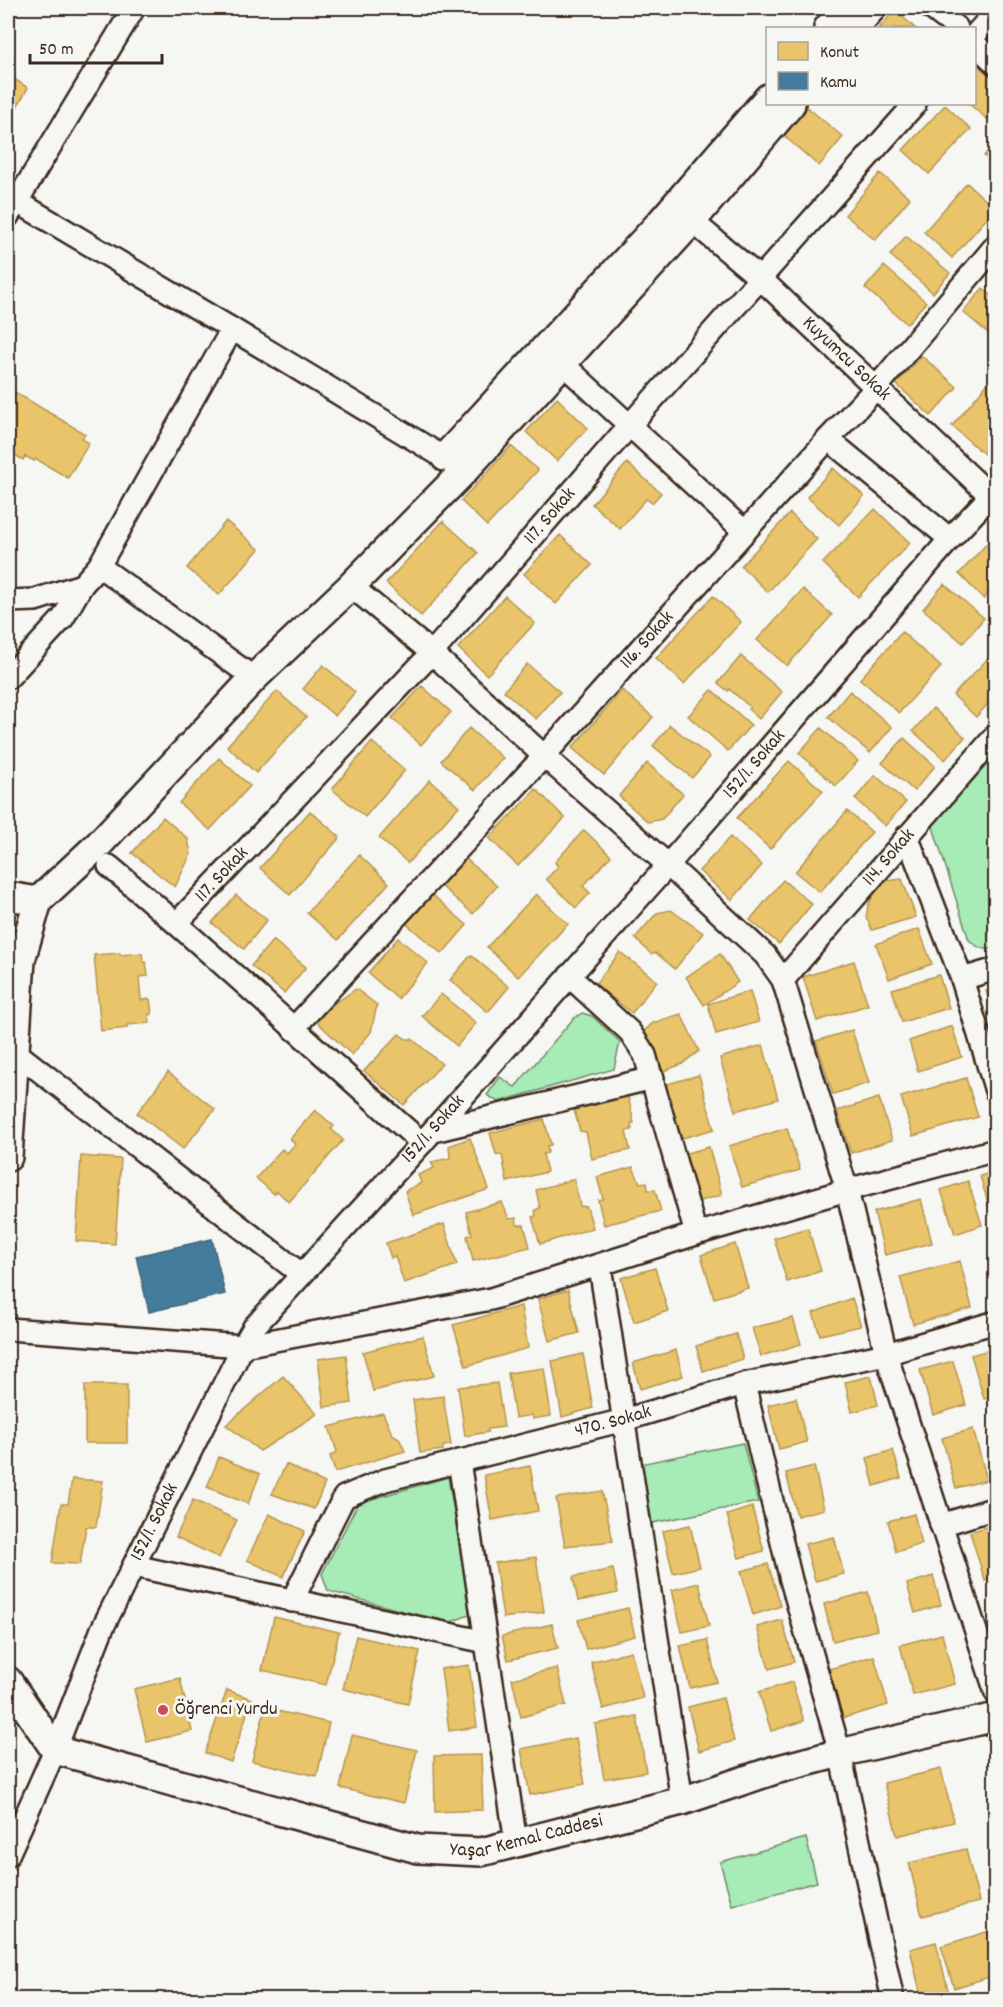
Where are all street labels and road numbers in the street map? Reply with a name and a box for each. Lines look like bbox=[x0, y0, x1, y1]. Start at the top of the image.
street label: Kuyumcu Sokak bbox=[795, 310, 897, 408]
street label: 117. Sokak bbox=[518, 482, 583, 551]
street label: 116. Sokak bbox=[614, 605, 681, 676]
street label: 152/1. Sokak bbox=[717, 724, 793, 806]
street label: 114. Sokak bbox=[856, 823, 922, 893]
street label: 117. Sokak bbox=[189, 841, 256, 909]
street label: 152/1. Sokak bbox=[395, 1089, 472, 1170]
street label: 470. Sokak bbox=[572, 1399, 655, 1446]
street label: 152/1. Sokak bbox=[124, 1479, 186, 1566]
street label: Yaşar Kemal Caddesi bbox=[449, 1808, 606, 1866]

